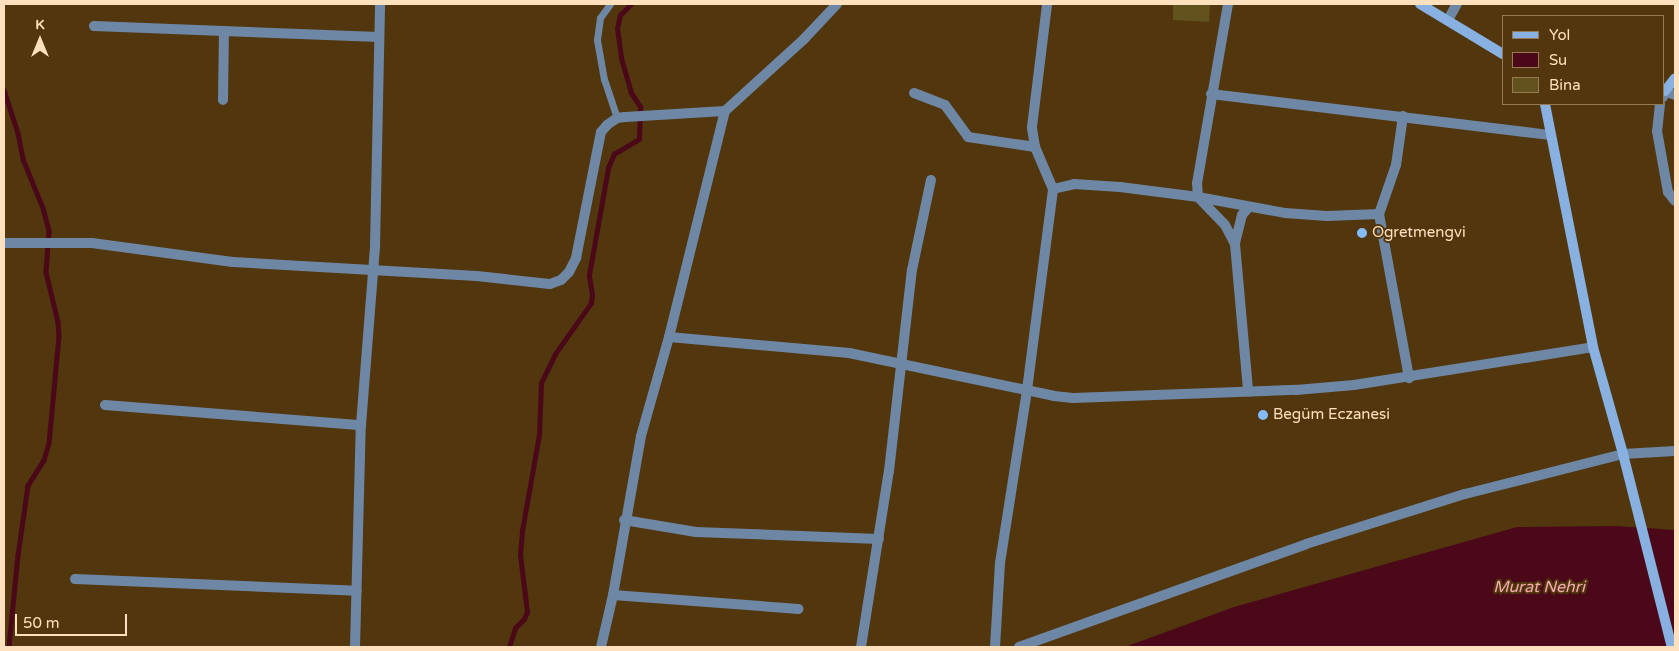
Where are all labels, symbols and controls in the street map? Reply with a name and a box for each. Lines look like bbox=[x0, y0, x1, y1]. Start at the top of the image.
north arrow bbox=[15, 15, 65, 65]
legend bbox=[1502, 15, 1664, 105]
text: K bbox=[35, 16, 45, 33]
text: Yol bbox=[1549, 26, 1570, 44]
text: Su bbox=[1549, 51, 1567, 69]
text: Bina bbox=[1549, 76, 1581, 94]
place label: Ogretmengvi bbox=[1372, 224, 1466, 242]
marker: Ogretmengvi bbox=[1356, 227, 1368, 239]
place label: Begüm Eczanesi bbox=[1273, 406, 1390, 424]
marker: Begüm Eczanesi bbox=[1257, 409, 1269, 421]
water label: Murat Nehri bbox=[1493, 577, 1585, 597]
scale bar bbox=[18, 604, 130, 636]
text: 50 m bbox=[23, 614, 60, 632]

